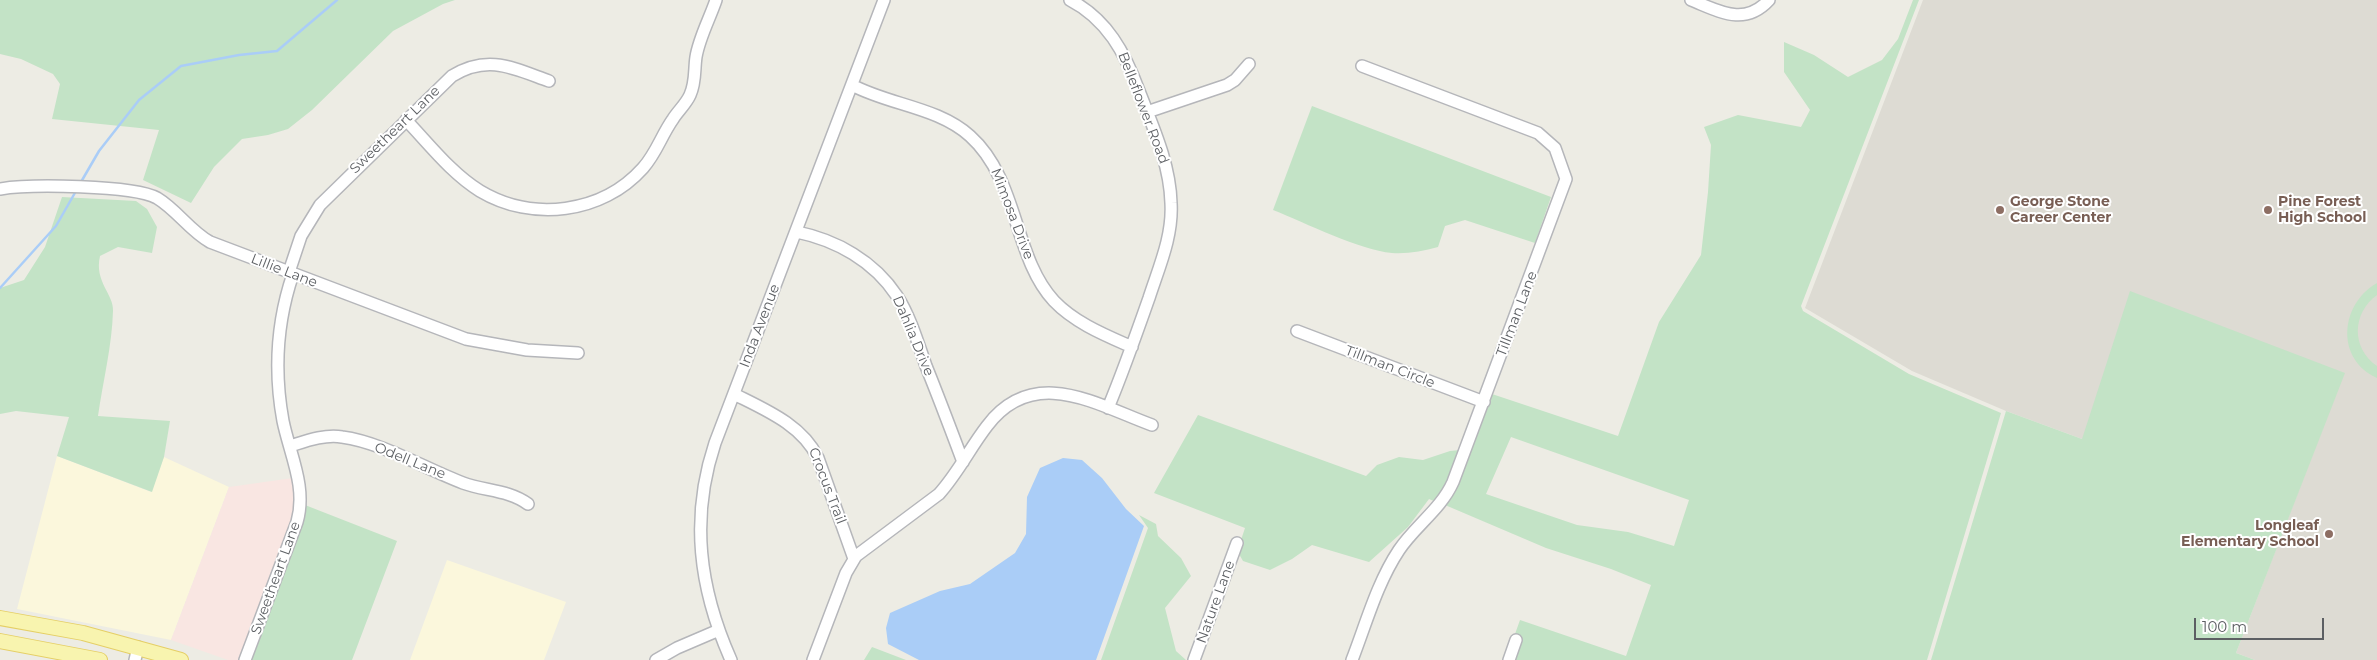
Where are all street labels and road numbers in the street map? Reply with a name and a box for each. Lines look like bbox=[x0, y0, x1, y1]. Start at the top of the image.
street label: Belleflower Road bbox=[1114, 50, 1172, 166]
street label: Sweetheart Lane bbox=[346, 83, 444, 177]
street label: Mimosa Drive bbox=[987, 166, 1037, 262]
street label: Lillie Lane bbox=[248, 251, 320, 291]
street label: Tillman Lane bbox=[1493, 269, 1541, 359]
street label: Inda Avenue bbox=[736, 282, 784, 370]
street label: Dahlia Drive bbox=[889, 293, 937, 379]
street label: Tillman Circle bbox=[1343, 342, 1437, 392]
street label: Odell Lane bbox=[372, 439, 448, 483]
street label: Crocus Trail bbox=[805, 445, 849, 527]
street label: Sweetheart Lane bbox=[248, 519, 304, 637]
street label: Nature Lane bbox=[1193, 558, 1239, 646]

